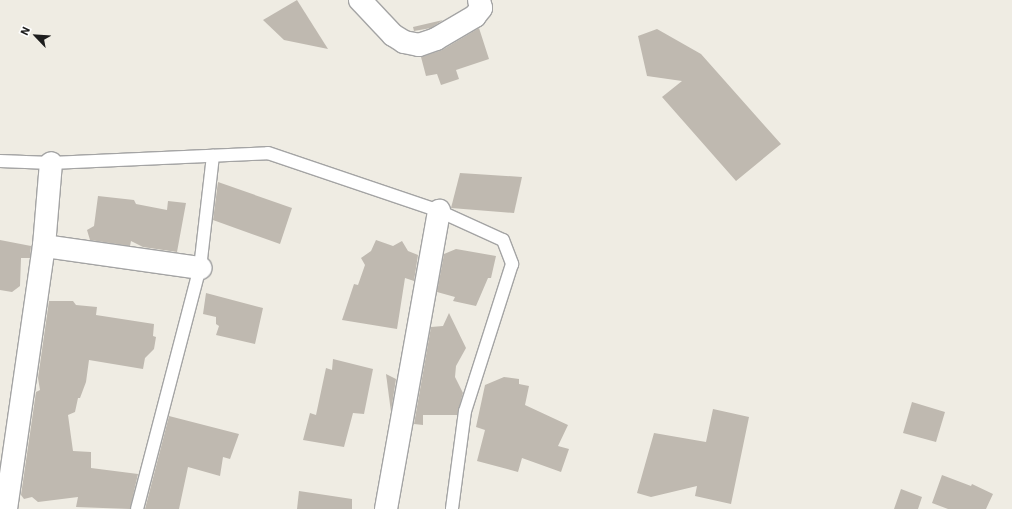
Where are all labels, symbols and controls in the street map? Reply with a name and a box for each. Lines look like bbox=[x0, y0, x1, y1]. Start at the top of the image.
north arrow bbox=[16, 16, 56, 56]
text: N bbox=[17, 24, 33, 37]

